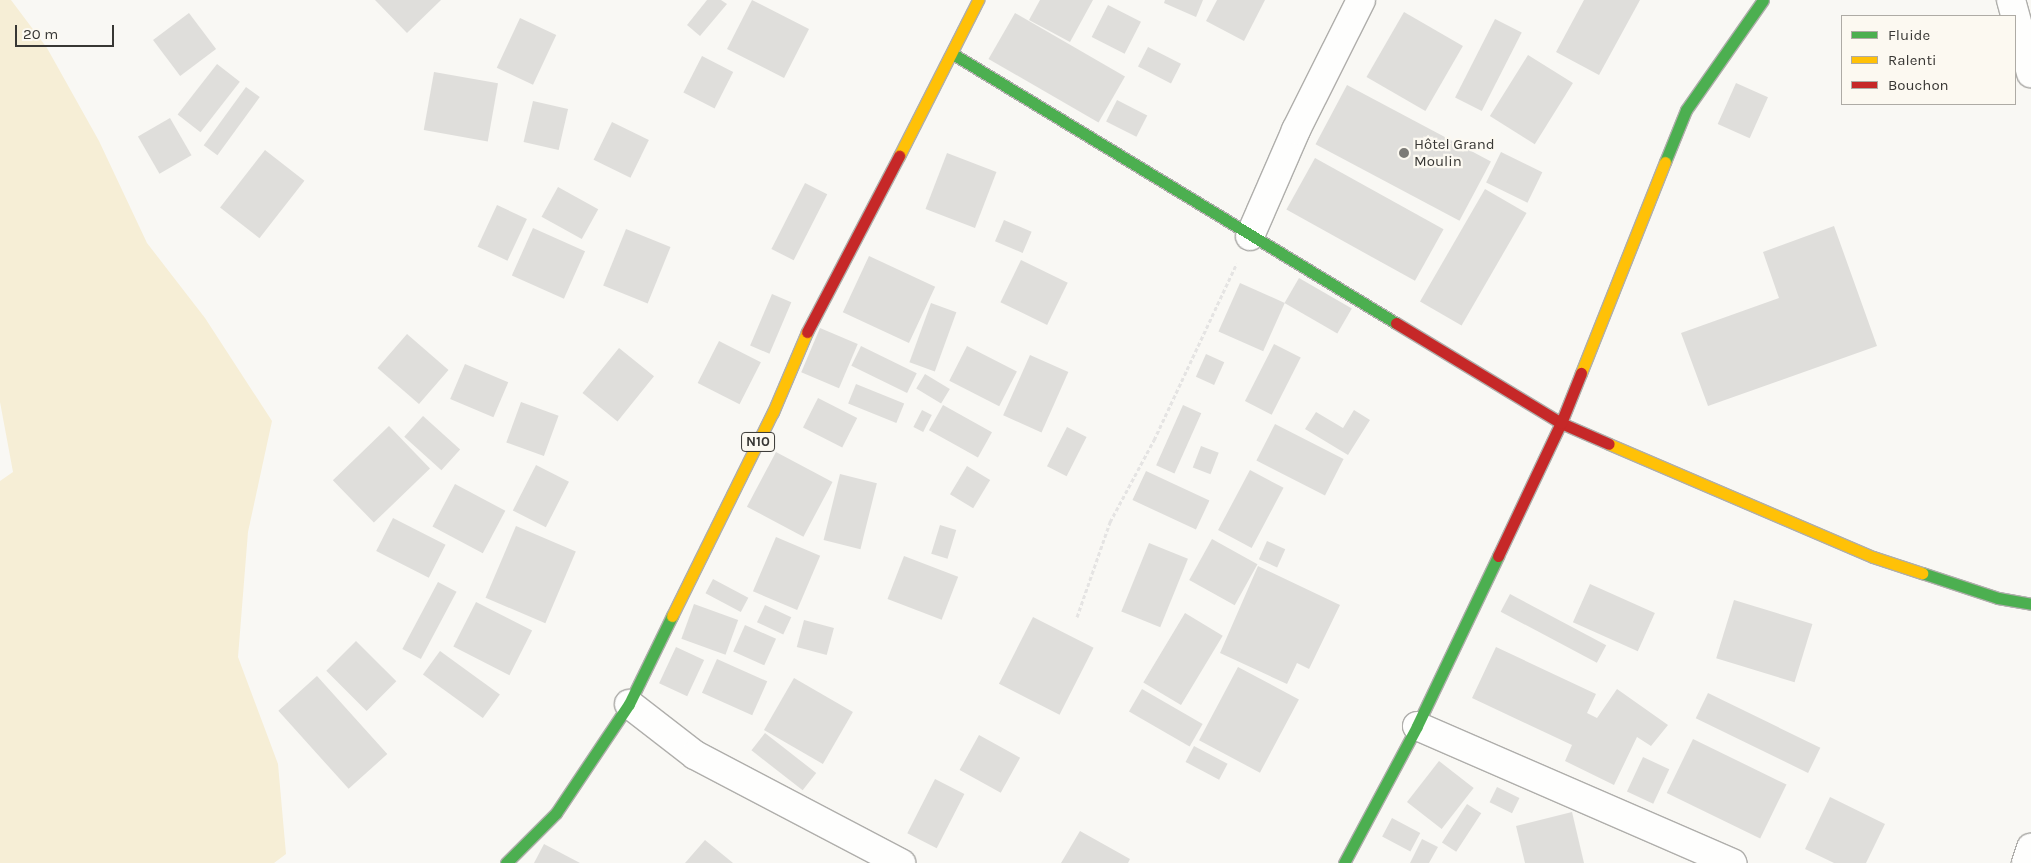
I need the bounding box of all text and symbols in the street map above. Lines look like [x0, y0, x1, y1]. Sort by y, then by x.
scale bar [18, 15, 116, 47]
legend [1841, 15, 2016, 105]
text: 20 m [23, 25, 58, 43]
text: Fluide [1888, 26, 1930, 44]
text: Ralenti [1888, 51, 1937, 69]
text: Bouchon [1888, 76, 1949, 94]
place label: Hôtel Grand Moulin [1414, 135, 1495, 170]
marker: Hôtel Grand Moulin [1398, 147, 1410, 159]
road number: N10 [740, 431, 776, 454]

